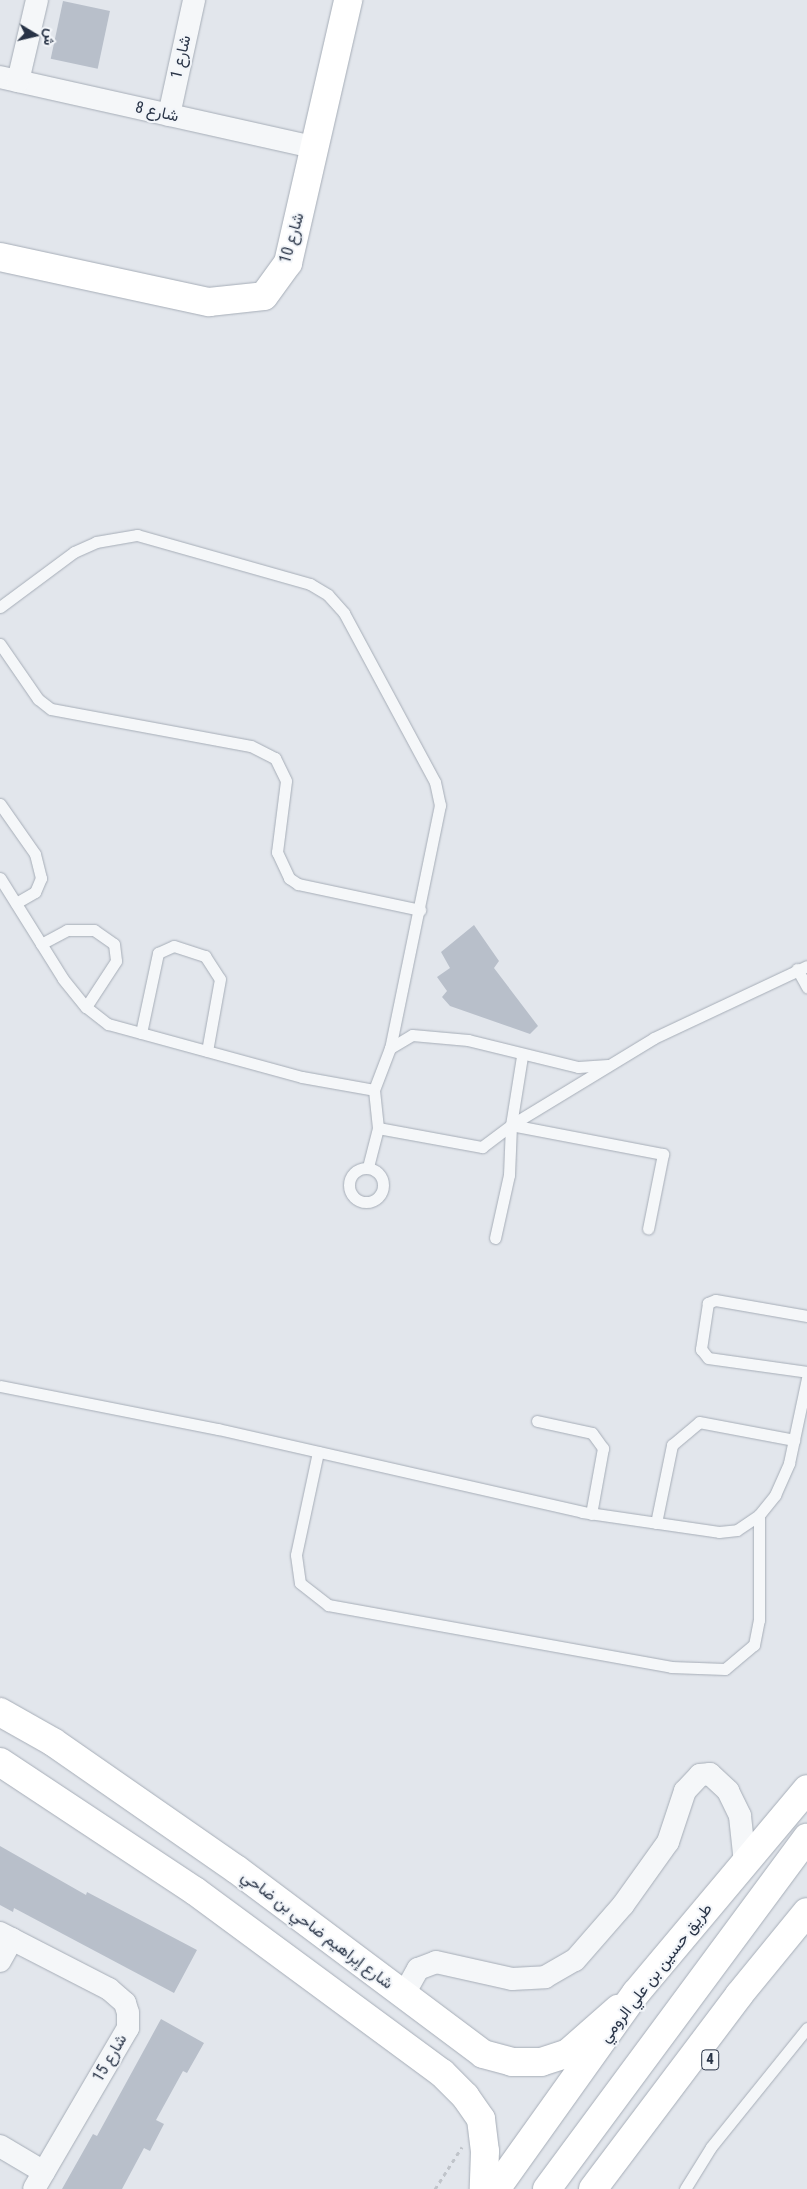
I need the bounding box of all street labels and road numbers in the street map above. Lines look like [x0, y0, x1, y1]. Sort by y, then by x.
street label: شارع 1 [167, 34, 195, 80]
street label: شارع 8 [134, 98, 180, 126]
street label: شارع 10 [276, 211, 308, 265]
street label: شارع إبراهيم ضاحي بن ضاحي [237, 1867, 397, 1993]
street label: طريق حسين بن علي الرومي [596, 1900, 716, 2046]
street label: شارع 15 [89, 2031, 131, 2085]
road number: 4 [700, 2048, 720, 2072]

